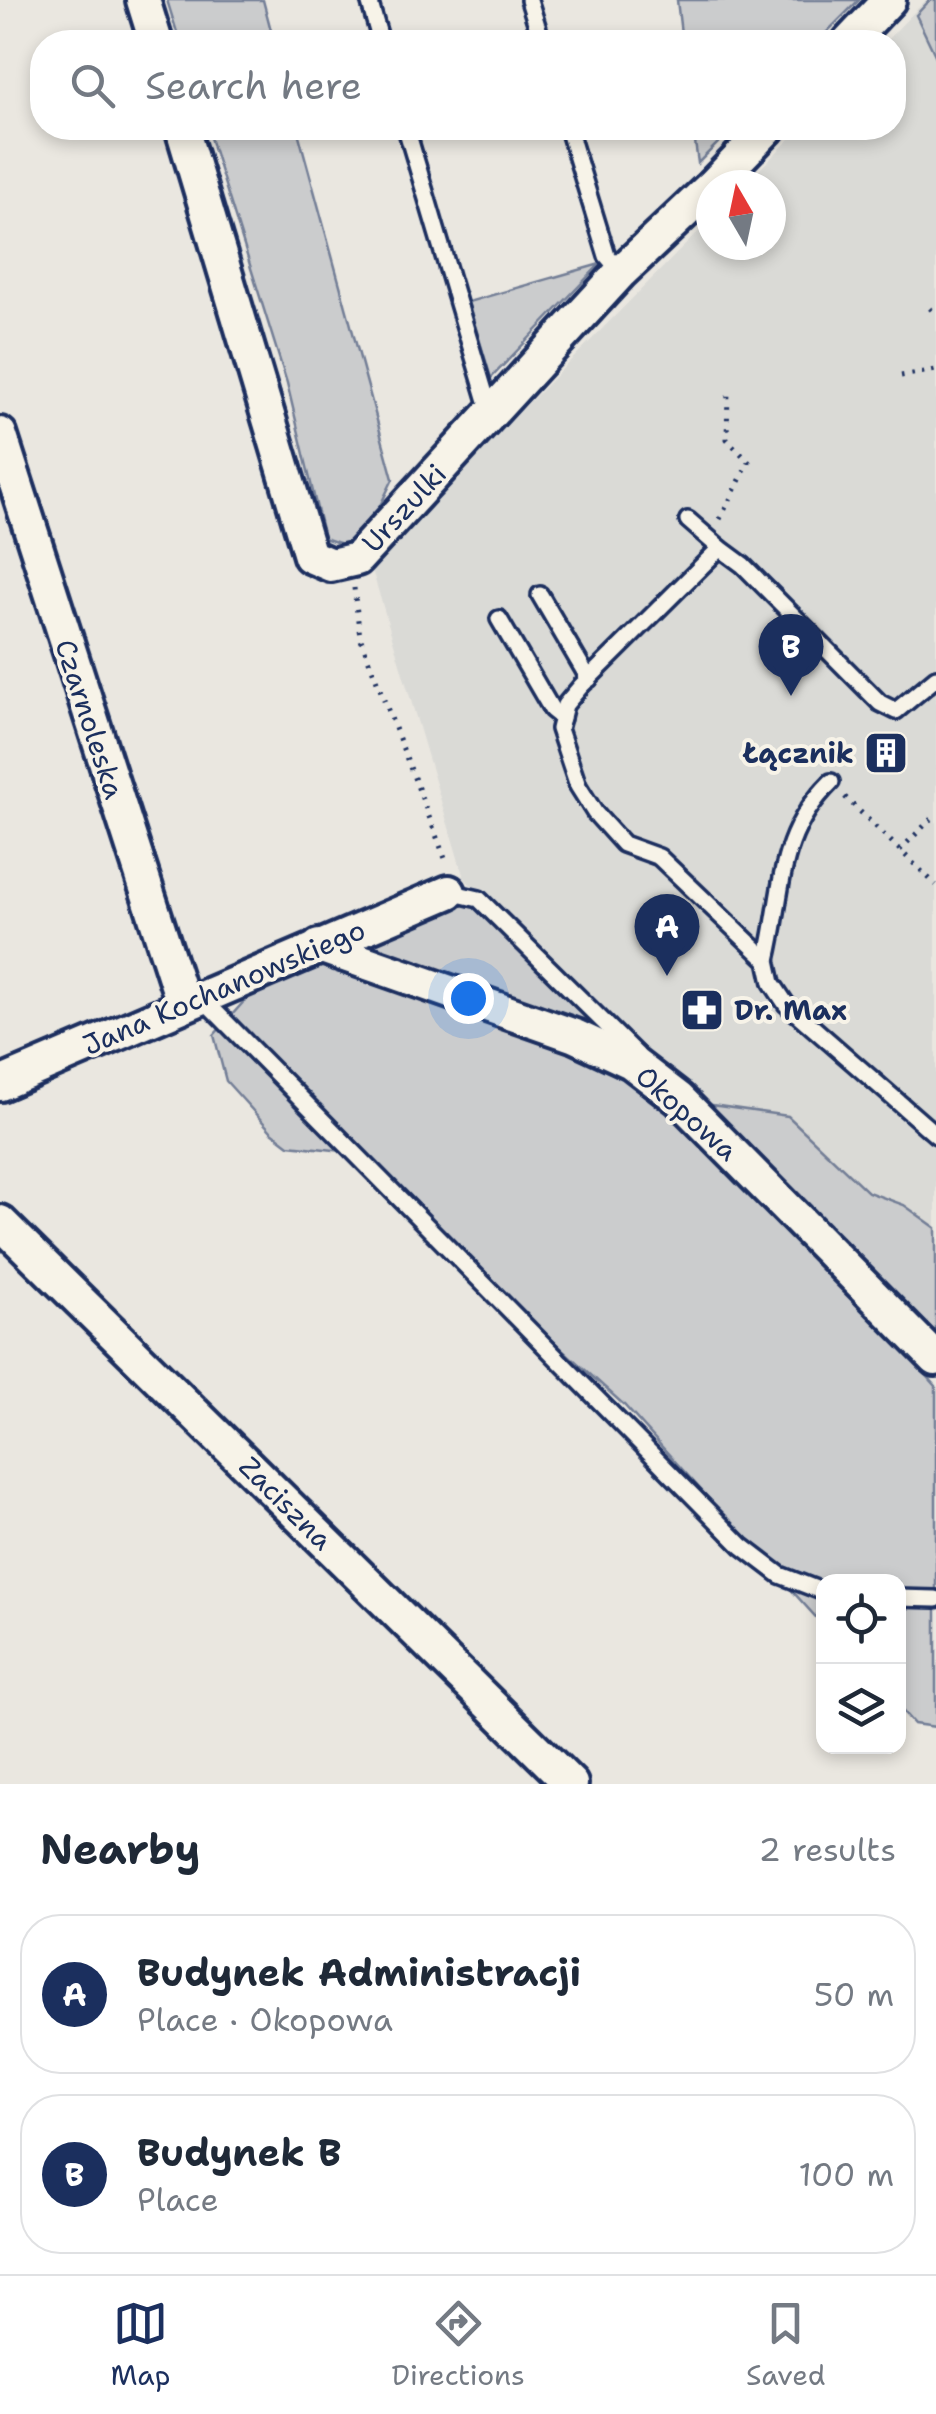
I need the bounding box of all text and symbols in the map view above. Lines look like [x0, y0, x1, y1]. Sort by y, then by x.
search box [30, 30, 906, 140]
icon: search [65, 58, 120, 113]
text: Search here [145, 60, 362, 111]
north arrow [696, 170, 786, 260]
street label: Urszulki [353, 455, 455, 561]
pin: B [758, 614, 824, 696]
street label: Czarnoleska [46, 634, 134, 804]
building icon: Łącznik [863, 730, 909, 776]
place label: Łącznik [742, 734, 854, 772]
pin: A [634, 894, 700, 976]
street label: Jana Kochanowskiego [77, 910, 371, 1064]
your location [443, 973, 494, 1024]
pharmacy icon: Dr. Max [679, 987, 725, 1033]
place label: Dr. Max [734, 991, 847, 1029]
street label: Okopowa [628, 1057, 746, 1169]
street label: Zaciszna [231, 1448, 341, 1558]
map controls [816, 1574, 906, 1754]
button: locate [816, 1574, 906, 1664]
button: layers [816, 1664, 906, 1754]
text: Nearby [40, 1821, 200, 1877]
text: 2 results [759, 1828, 896, 1871]
text: Budynek Administracji [137, 1947, 581, 1998]
text: A [62, 1973, 87, 2016]
text: 50 m [814, 1973, 894, 2016]
text: Place · Okopowa [137, 1998, 393, 2041]
text: Budynek B [137, 2127, 342, 2178]
text: B [65, 2153, 84, 2196]
text: 100 m [798, 2153, 894, 2196]
text: Place [137, 2178, 219, 2221]
tab: Map [111, 2296, 170, 2394]
tab: Directions [391, 2296, 525, 2394]
tab: Saved [746, 2296, 825, 2394]

